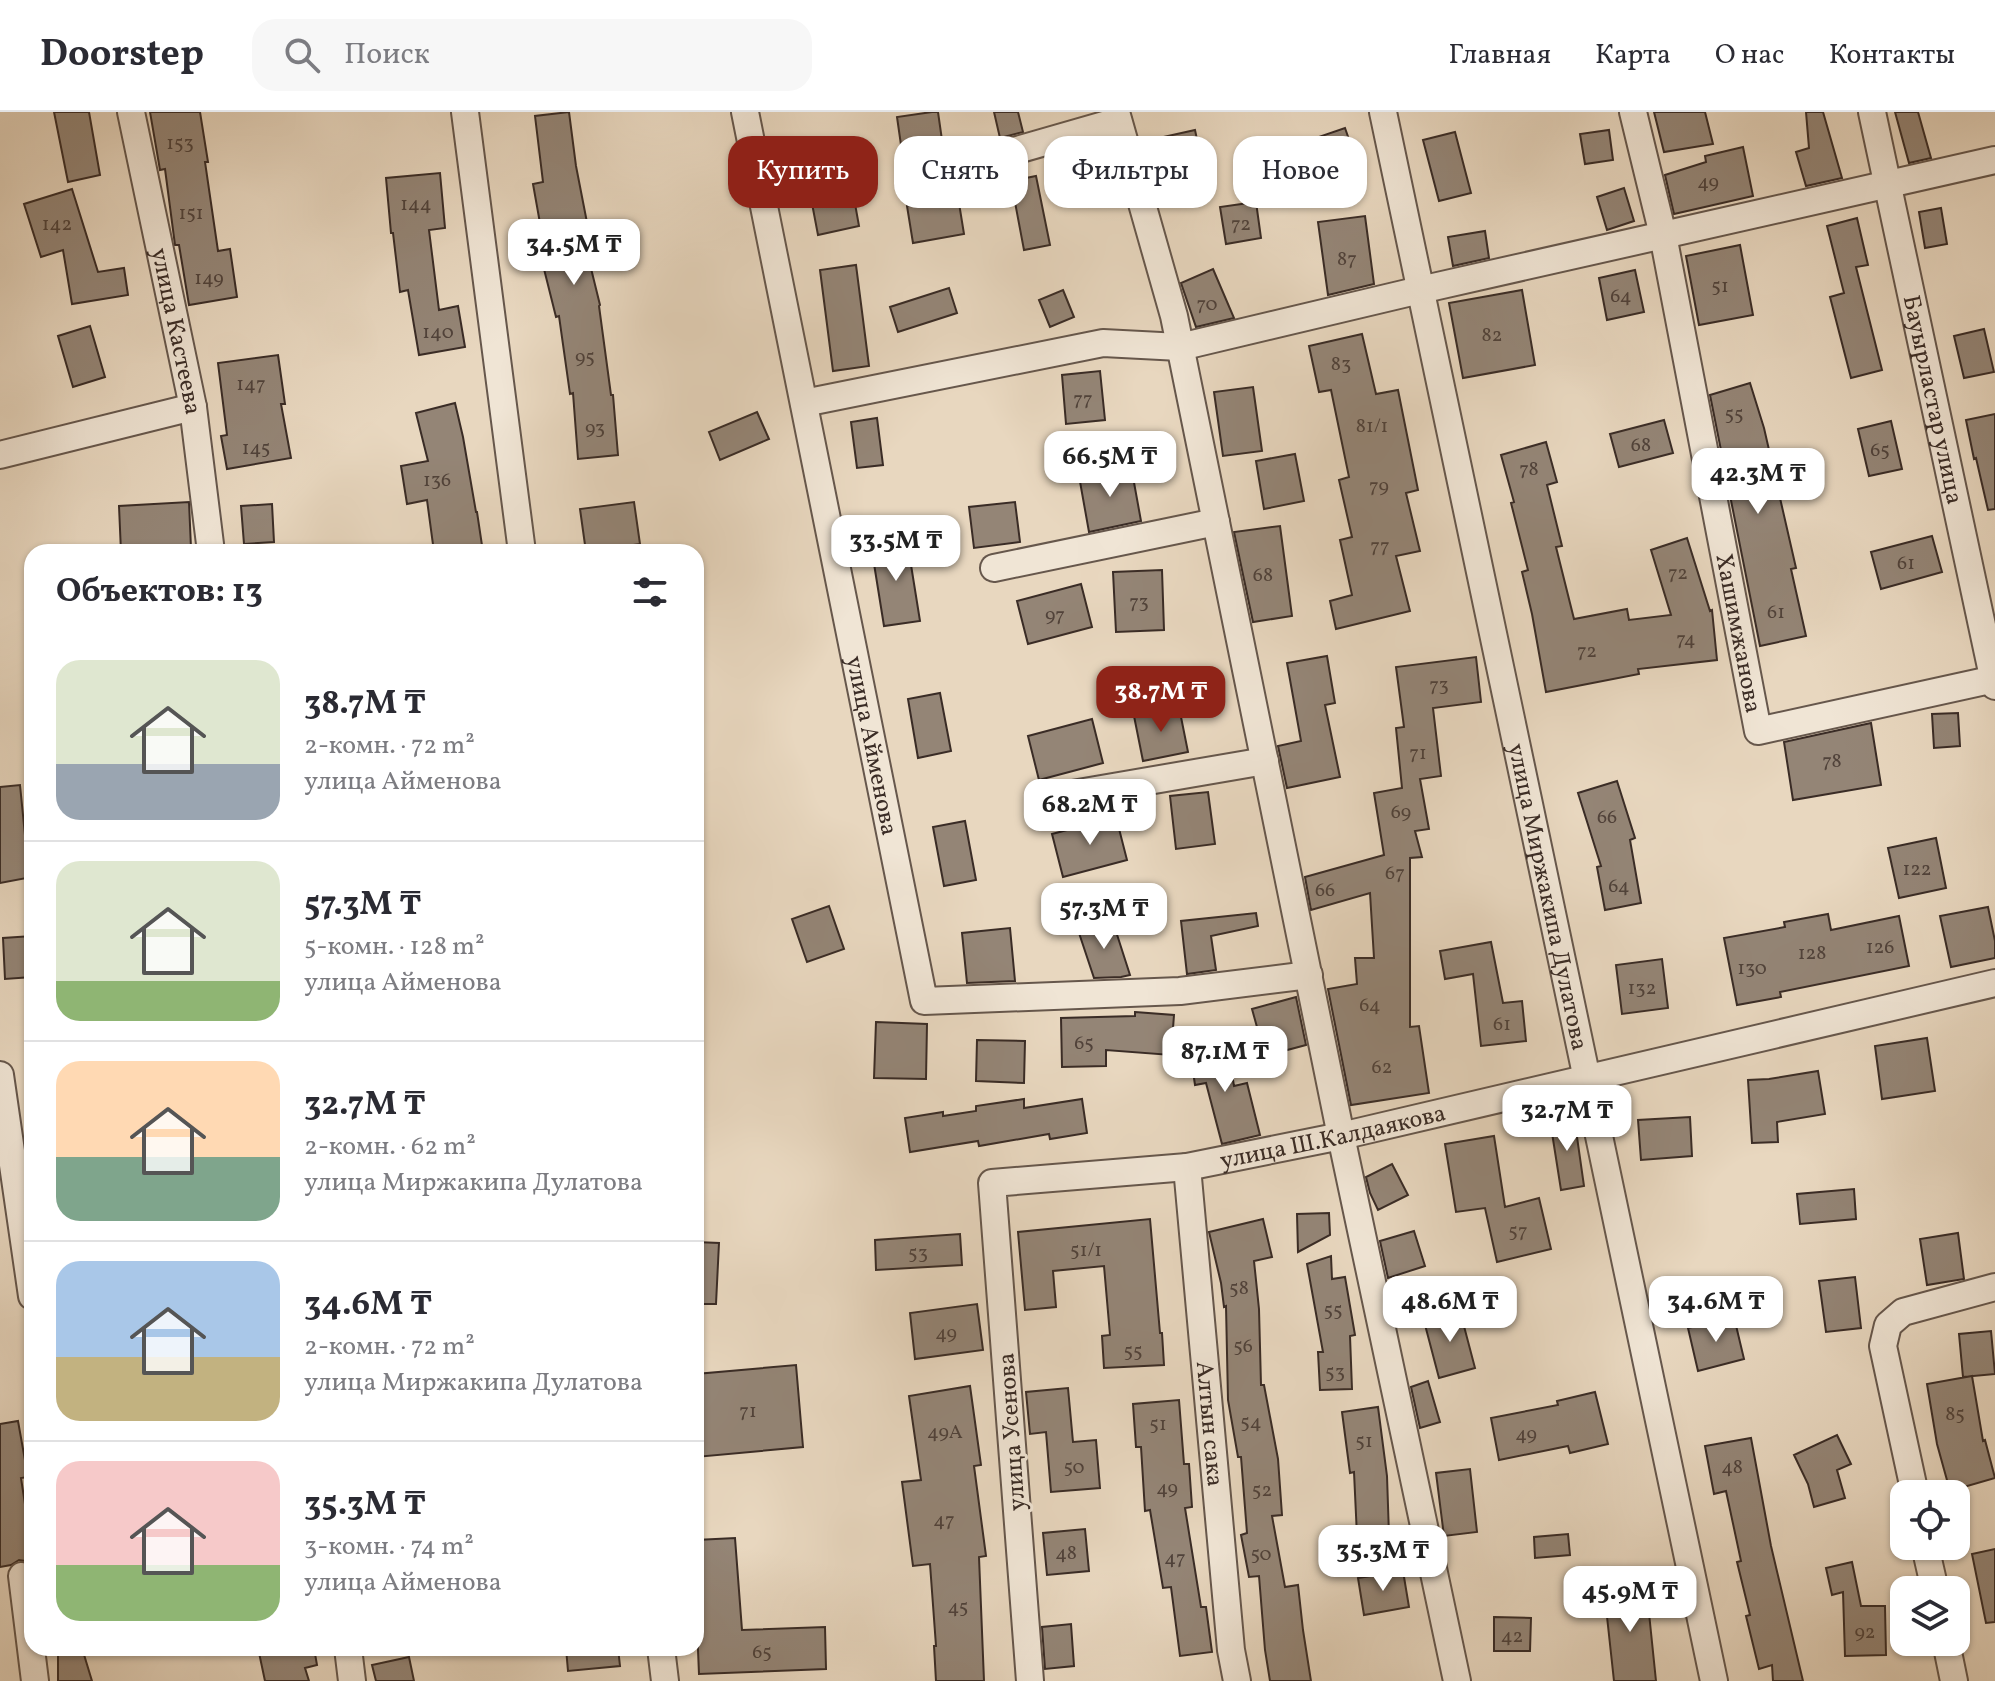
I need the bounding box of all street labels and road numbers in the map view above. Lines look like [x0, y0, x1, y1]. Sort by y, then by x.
street label: улица Кастеева [141, 245, 209, 417]
street label: Бауырластар улица [1893, 292, 1971, 508]
street label: Хашимжанова [1705, 551, 1769, 716]
street label: улица Айменова [836, 653, 905, 839]
street label: улица Миржакипа Дулатова [1498, 740, 1596, 1054]
street label: улица Ш.Калдаякова [1217, 1097, 1449, 1179]
street label: улица Усенова [991, 1352, 1035, 1512]
street label: Алтын сака [1186, 1360, 1231, 1488]

